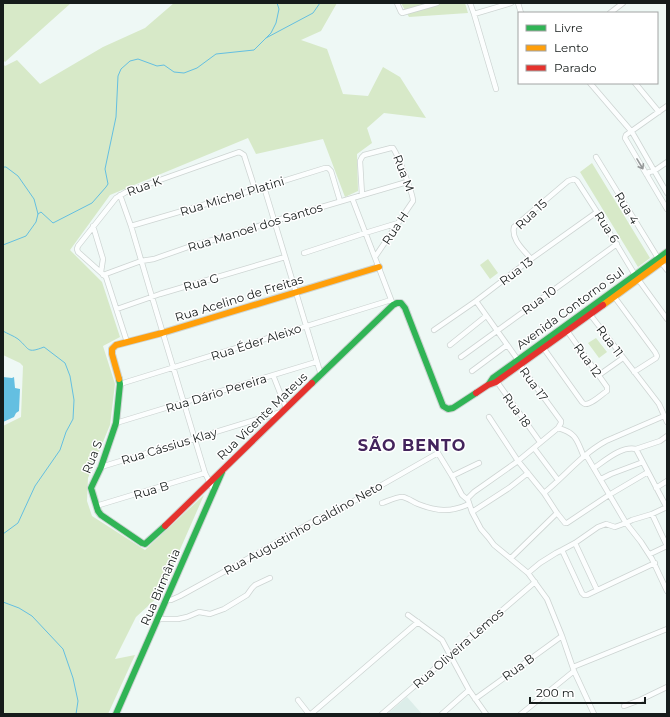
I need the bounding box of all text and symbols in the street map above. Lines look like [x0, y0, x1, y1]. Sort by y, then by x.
legend [518, 12, 658, 84]
text: Livre [554, 20, 583, 35]
text: Lento [554, 40, 589, 55]
text: Parado [554, 60, 597, 75]
street label: Rua M [390, 152, 418, 194]
one-way arrow [637, 158, 645, 170]
street label: Rua K [125, 173, 164, 199]
street label: Rua Michel Platini [178, 173, 286, 219]
street label: Rua 4 [612, 189, 642, 227]
street label: Rua 15 [512, 195, 550, 232]
street label: Rua Manoel dos Santos [186, 199, 324, 255]
street label: Rua 6 [592, 208, 622, 246]
street label: Rua H [379, 209, 411, 247]
street label: Rua 13 [496, 253, 536, 288]
street label: Avenida Contorno Sul [513, 264, 627, 352]
street label: Rua G [182, 270, 220, 294]
street label: Rua Acelino de Freitas [173, 271, 305, 325]
street label: Rua 10 [519, 282, 559, 318]
street label: Rua Éder Aleixo [209, 320, 303, 364]
street label: Rua 11 [593, 322, 627, 360]
street label: Rua 12 [571, 340, 605, 380]
street label: Rua 17 [517, 364, 551, 404]
street label: Rua Vicente Mateus [214, 369, 310, 463]
street label: Rua Dário Pereira [164, 371, 268, 415]
street label: Rua 18 [499, 390, 535, 430]
street label: Rua Cássius Klay [119, 424, 219, 468]
district label: SÃO BENTO [358, 436, 466, 455]
street label: Rua S [79, 438, 105, 476]
street label: Rua B [132, 478, 170, 502]
street label: Rua Augustinho Galdino Neto [221, 478, 385, 578]
street label: Rua Birmânia [137, 546, 183, 628]
street label: Rua Oliveira Lemos [410, 604, 506, 691]
street label: Rua B [499, 650, 537, 684]
scale bar [530, 679, 645, 705]
text: 200 m [536, 685, 575, 700]

